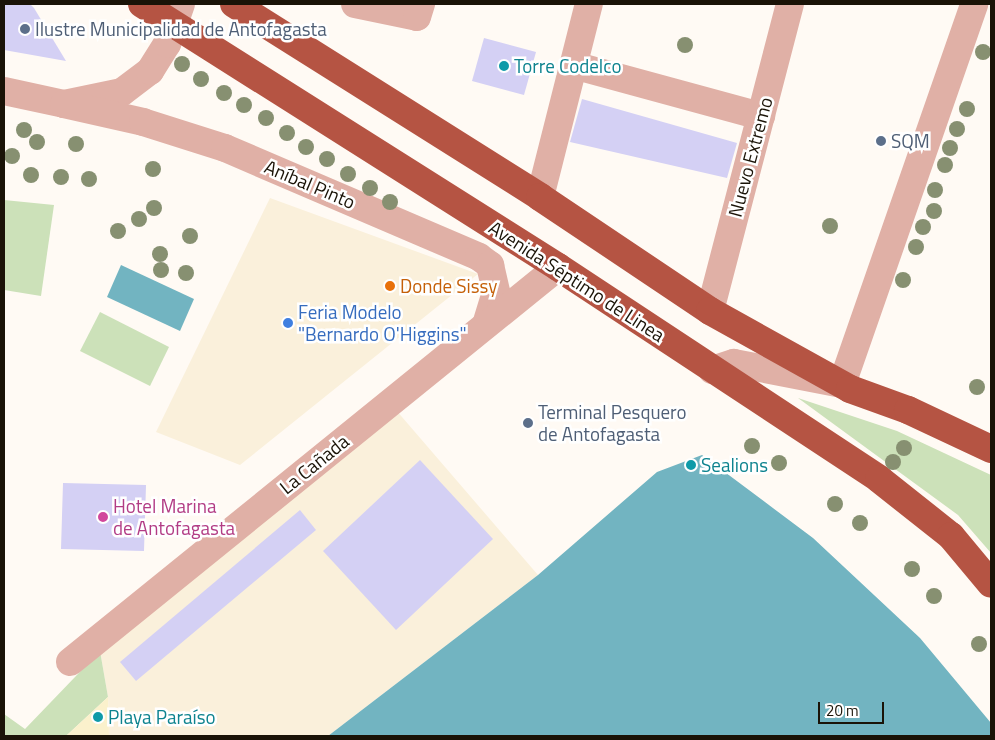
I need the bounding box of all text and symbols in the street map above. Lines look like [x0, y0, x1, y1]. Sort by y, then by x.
place label: Ilustre Municipalidad de Antofagasta [35, 18, 327, 40]
marker: Ilustre Municipalidad de Antofagasta [19, 23, 31, 35]
place label: Torre Codelco [514, 55, 621, 77]
marker: Torre Codelco [498, 60, 510, 72]
street label: Nuevo Extremo [723, 95, 777, 219]
place label: SQM [891, 130, 930, 152]
marker: SQM [875, 135, 887, 147]
street label: Aníbal Pinto [261, 155, 359, 213]
street label: Avenida Séptimo de Linea [485, 216, 669, 346]
place label: Donde Sissy [400, 275, 497, 297]
marker: Donde Sissy [384, 280, 396, 292]
place label: Feria Modelo "Bernardo O'Higgins" [298, 301, 467, 345]
marker: Feria Modelo "Bernardo O'Higgins" [282, 317, 294, 329]
place label: Terminal Pesquero de Antofagasta [538, 401, 686, 445]
marker: Terminal Pesquero de Antofagasta [522, 417, 534, 429]
street label: La Cañada [275, 429, 353, 499]
place label: Sealions [701, 454, 768, 476]
marker: Sealions [685, 459, 697, 471]
place label: Hotel Marina de Antofagasta [113, 495, 235, 539]
marker: Hotel Marina de Antofagasta [97, 511, 109, 523]
scale bar [820, 692, 886, 724]
text: 20 m [826, 699, 859, 722]
place label: Playa Paraíso [108, 706, 216, 728]
marker: Playa Paraíso [92, 711, 104, 723]

